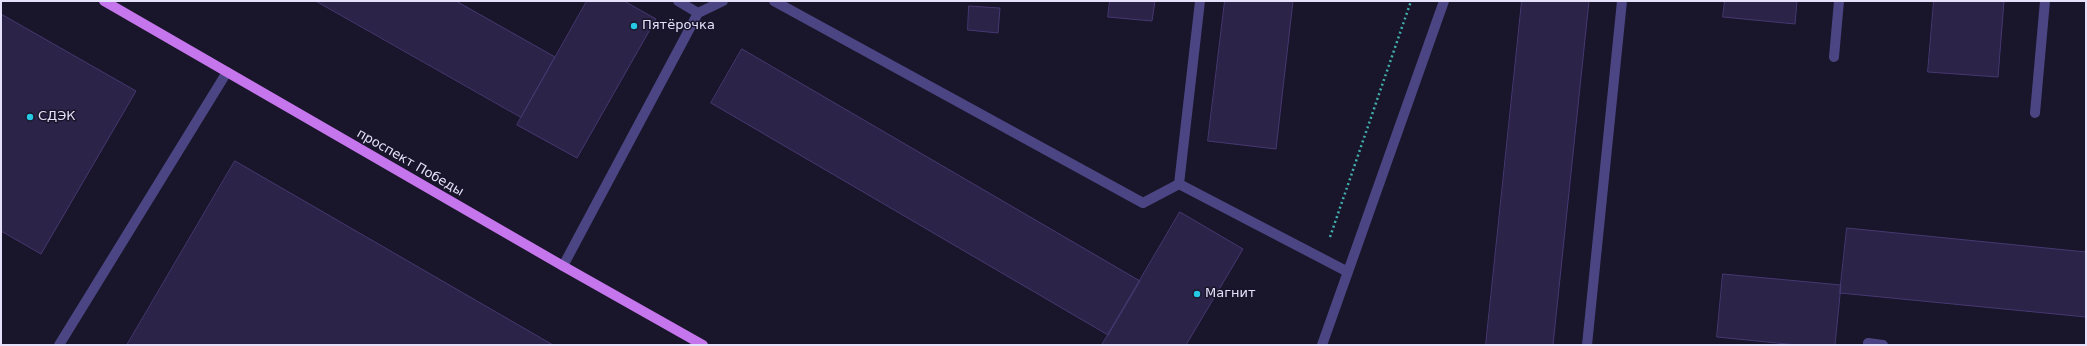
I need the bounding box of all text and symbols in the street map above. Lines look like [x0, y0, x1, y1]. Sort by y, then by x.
place label: Пятёрочка [642, 18, 715, 34]
marker: Пятёрочка [629, 21, 639, 31]
place label: СДЭК [38, 109, 76, 125]
marker: СДЭК [25, 112, 35, 122]
street label: проспект Победы [354, 126, 466, 200]
place label: Магнит [1205, 286, 1256, 302]
marker: Магнит [1192, 289, 1202, 299]

